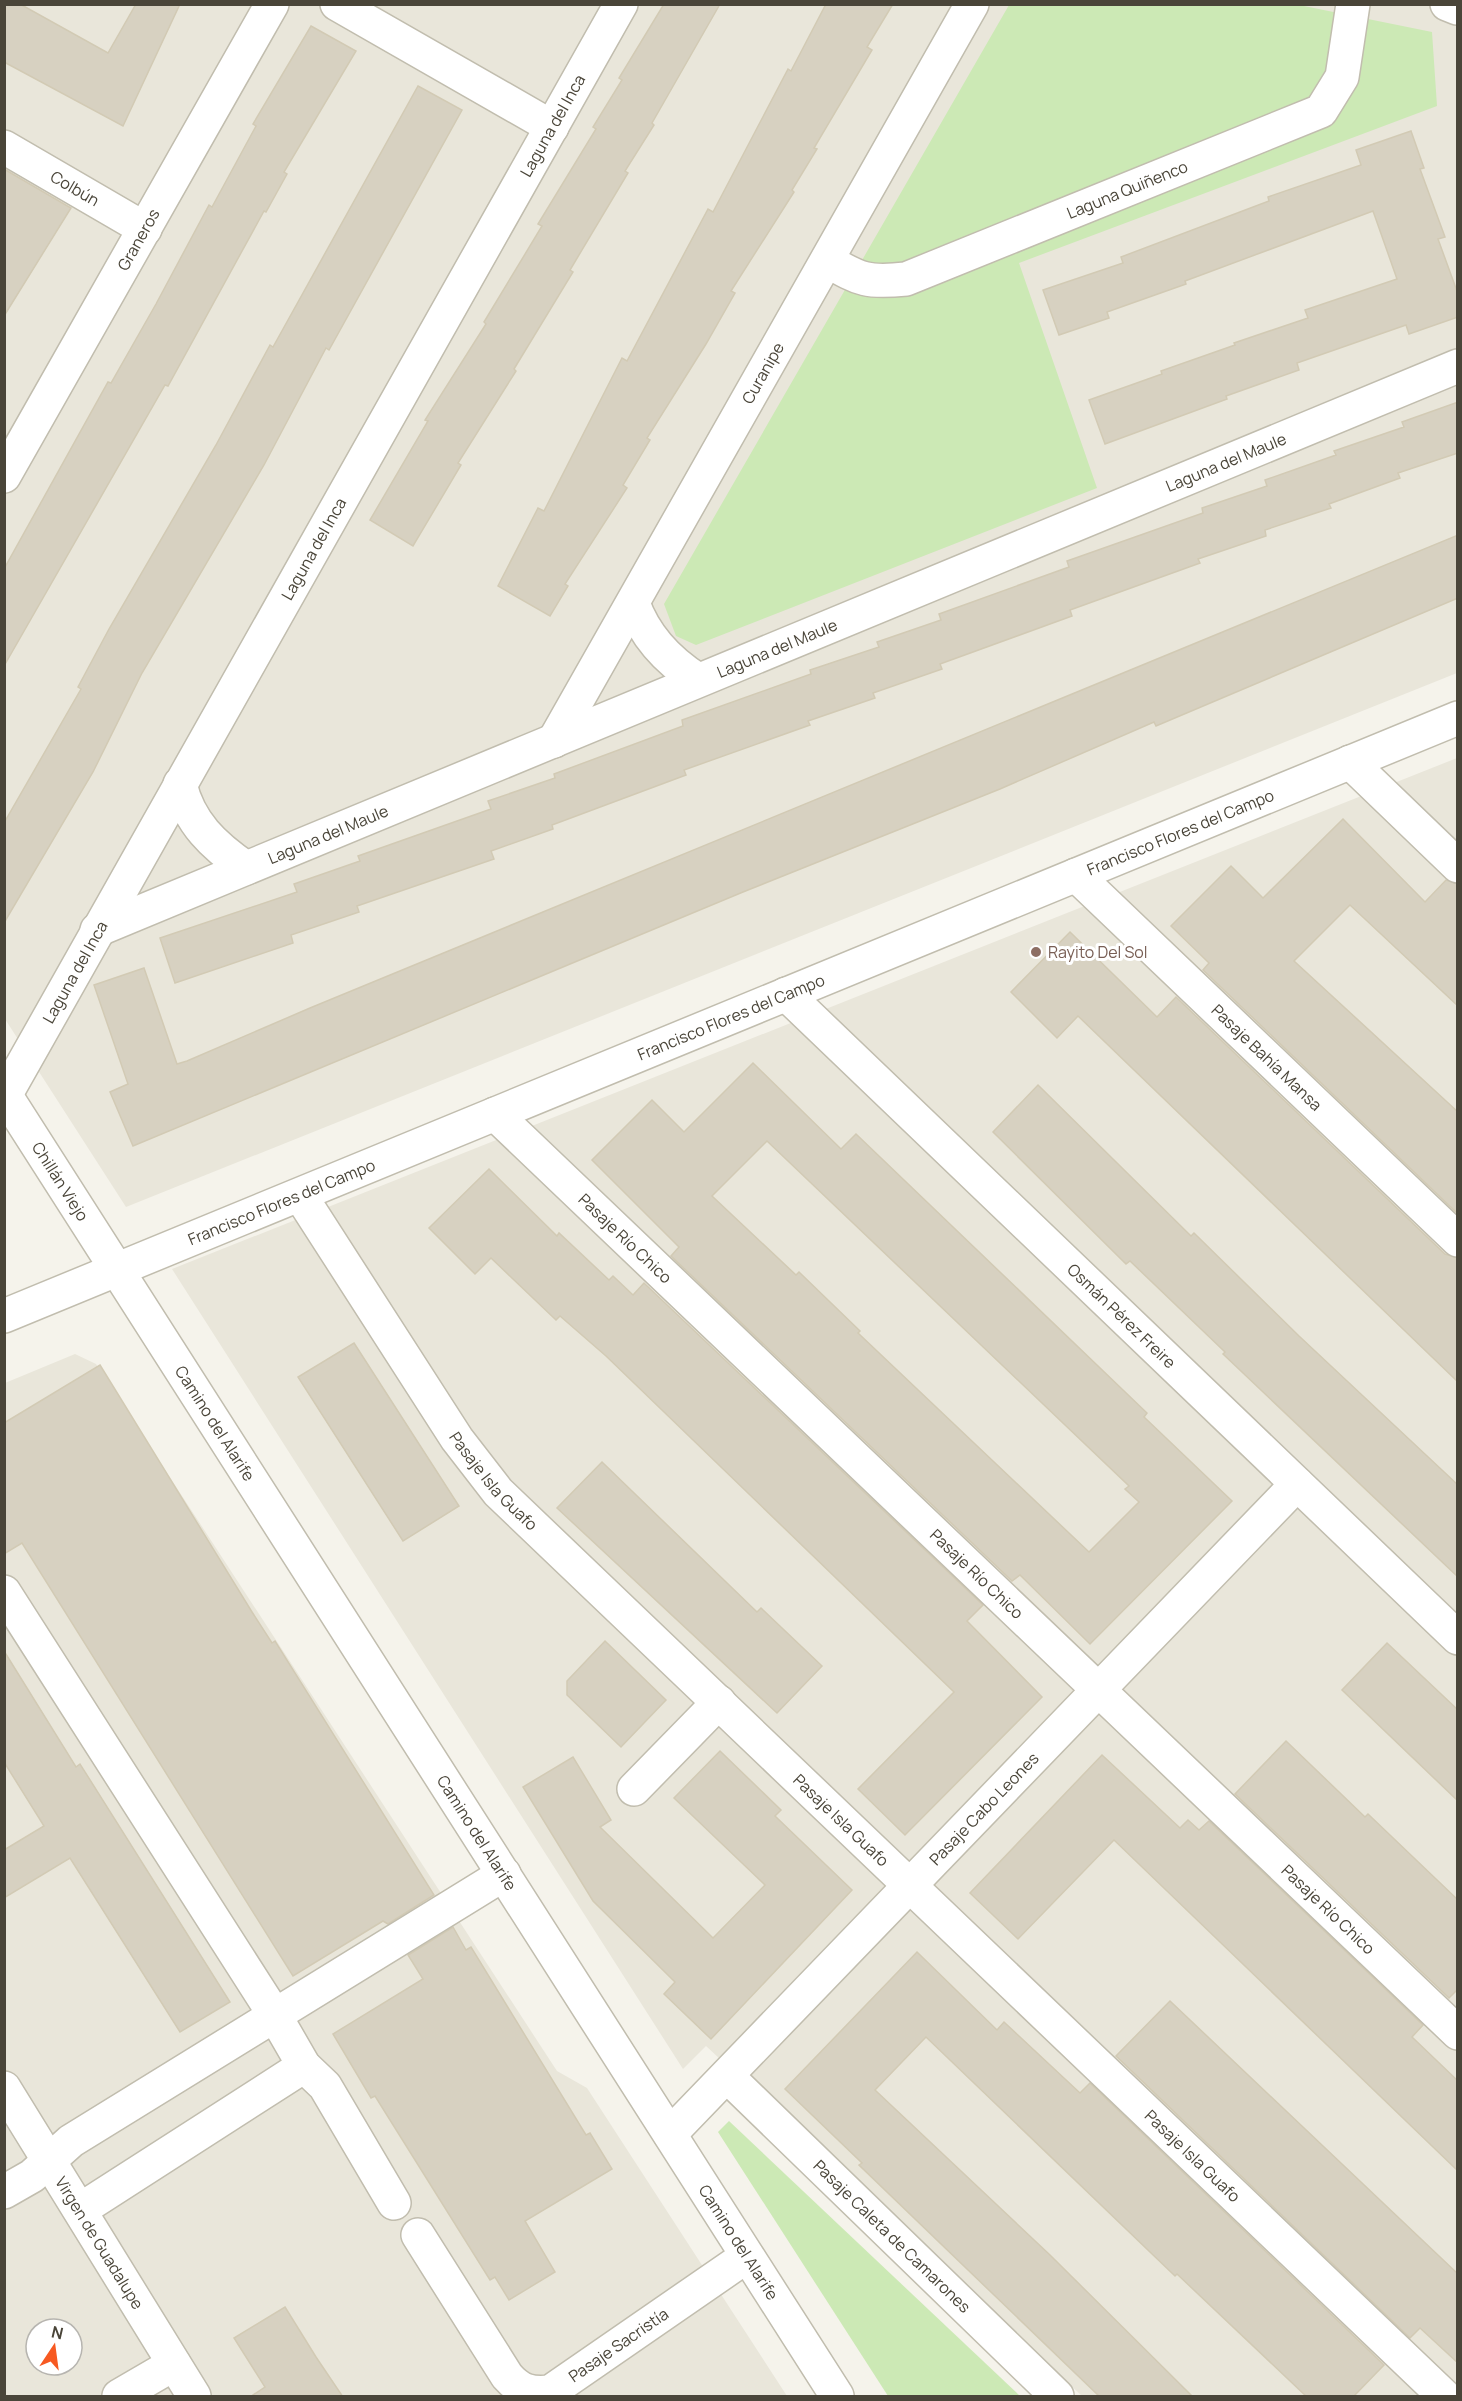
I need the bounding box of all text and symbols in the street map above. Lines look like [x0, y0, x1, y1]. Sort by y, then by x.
street label: Laguna del Inca [515, 70, 590, 181]
street label: Laguna Quiñenco [1063, 155, 1191, 224]
street label: Colbún [46, 165, 103, 211]
street label: Graneros [112, 205, 165, 274]
street label: Curanipe [736, 338, 789, 408]
street label: Laguna del Maule [1162, 427, 1289, 497]
street label: Laguna del Inca [276, 494, 351, 604]
street label: Laguna del Maule [713, 613, 840, 683]
street label: Francisco Flores del Campo [1084, 784, 1277, 880]
street label: Laguna del Maule [264, 800, 391, 869]
street label: Laguna del Inca [37, 917, 112, 1027]
place label: Rayito Del Sol [1048, 941, 1148, 963]
marker: Rayito Del Sol [1029, 945, 1043, 959]
street label: Francisco Flores del Campo [634, 969, 828, 1065]
street label: Pasaje Bahía Mansa [1207, 999, 1327, 1116]
street label: Chillán Viejo [27, 1138, 94, 1225]
street label: Francisco Flores del Campo [185, 1154, 378, 1250]
street label: Pasaje Río Chico [574, 1188, 677, 1288]
street label: Osmán Pérez Freire [1063, 1258, 1181, 1373]
street label: Camino del Alarife [170, 1361, 260, 1485]
street label: Pasaje Isla Guafo [444, 1428, 543, 1535]
street label: Pasaje Río Chico [925, 1524, 1028, 1624]
street label: Pasaje Cabo Leones [924, 1748, 1043, 1870]
street label: Pasaje Isla Guafo [789, 1769, 894, 1871]
street label: Camino del Alarife [432, 1771, 522, 1895]
street label: Pasaje Río Chico [1277, 1859, 1380, 1959]
street label: Pasaje Isla Guafo [1140, 2105, 1245, 2207]
street label: Pasaje Caleta de Camarones [809, 2155, 976, 2318]
street label: Virgen de Guadalupe [50, 2172, 149, 2313]
street label: Camino del Alarife [694, 2180, 784, 2304]
street label: Pasaje Sacristía [564, 2303, 673, 2387]
north arrow [24, 2317, 84, 2377]
text: N [49, 2320, 65, 2344]

